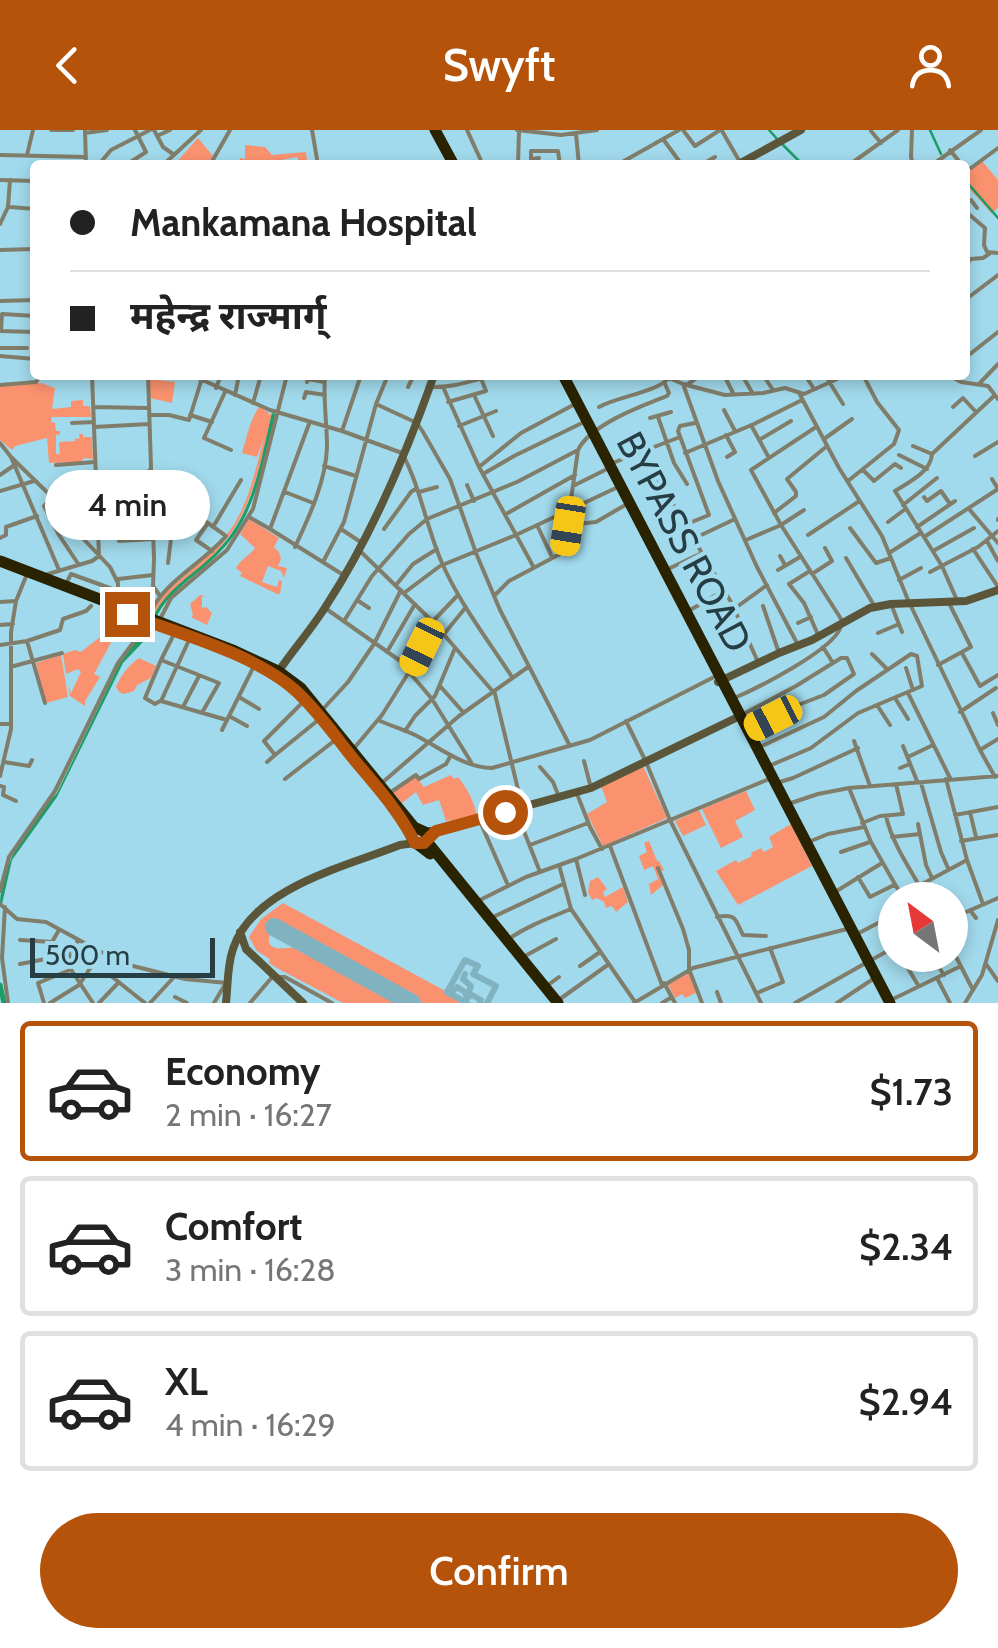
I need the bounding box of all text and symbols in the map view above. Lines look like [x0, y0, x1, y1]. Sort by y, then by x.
icon: back [40, 38, 95, 93]
text: Swyft [443, 38, 555, 92]
icon: person [903, 38, 958, 93]
text: Mankamana Hospital [130, 199, 477, 246]
text: महेन्द्र राज्मार्ग् [130, 292, 326, 339]
street label: BYPASS ROAD [607, 424, 762, 660]
callout: 4 min [44, 469, 210, 539]
text: 4 min [88, 485, 167, 524]
car [548, 494, 588, 558]
route end [105, 592, 150, 637]
car [395, 613, 449, 681]
car [739, 691, 807, 745]
route start [483, 790, 528, 835]
north arrow [878, 882, 968, 972]
map controls [878, 882, 968, 972]
scale bar [30, 933, 215, 978]
text: 500 m [45, 938, 130, 972]
icon: car [45, 1046, 135, 1136]
text: Economy [165, 1048, 320, 1095]
text: $1.73 [869, 1068, 953, 1115]
text: 2 min · 16:27 [165, 1095, 332, 1134]
icon: car [45, 1201, 135, 1291]
text: Comfort [165, 1203, 302, 1250]
text: $2.34 [859, 1223, 953, 1270]
text: 3 min · 16:28 [165, 1250, 336, 1289]
icon: car [45, 1356, 135, 1446]
text: XL [165, 1358, 208, 1405]
text: $2.94 [859, 1378, 953, 1425]
text: 4 min · 16:29 [165, 1405, 336, 1444]
button: Confirm [40, 1513, 958, 1628]

